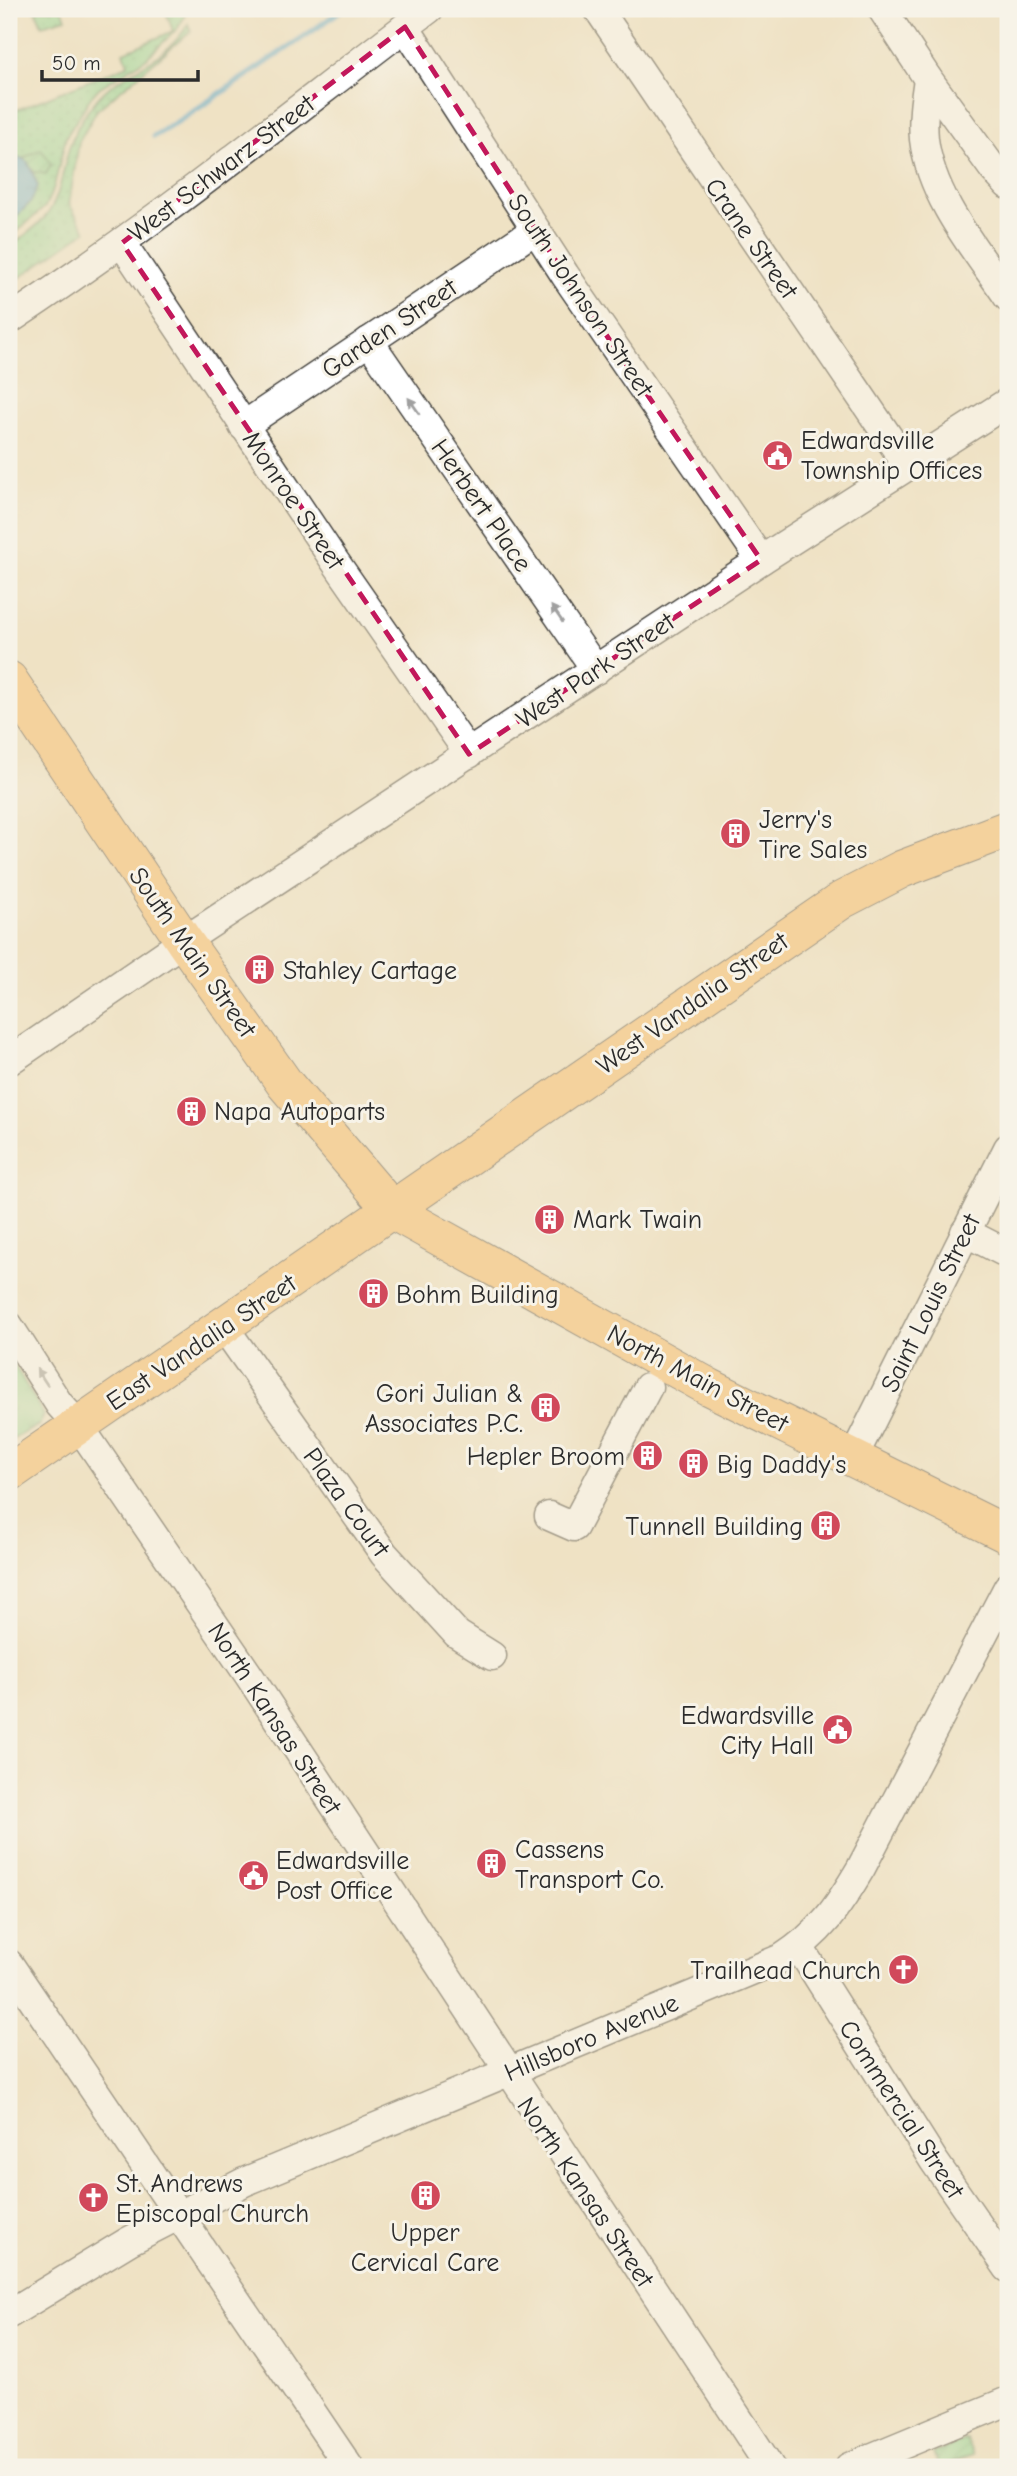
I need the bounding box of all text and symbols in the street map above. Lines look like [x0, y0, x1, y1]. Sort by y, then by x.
scale bar [42, 38, 198, 82]
text: 50 m [52, 51, 101, 75]
street label: West Schwarz Street [123, 88, 322, 249]
street label: Crane Street [699, 172, 805, 306]
street label: South Johnson Street [501, 188, 660, 404]
street label: Garden Street [316, 272, 464, 385]
one-way arrow [407, 397, 421, 415]
street label: Monroe Street [236, 426, 351, 577]
place label: Edwardsville Township Offices [801, 426, 982, 486]
street label: Herbert Place [425, 434, 538, 578]
public building icon: Edwardsville Township Offices [761, 438, 795, 472]
one-way arrow [550, 605, 564, 623]
street label: West Park Street [511, 606, 682, 735]
place label: Jerry's Tire Sales [759, 805, 867, 865]
building icon: Jerry's Tire Sales [719, 817, 753, 851]
street label: South Main Street [122, 862, 263, 1045]
street label: West Vandalia Street [591, 926, 795, 1081]
building icon: Stahley Cartage [243, 953, 277, 987]
place label: Stahley Cartage [283, 956, 457, 986]
building icon: Napa Autoparts [174, 1094, 208, 1128]
place label: Napa Autoparts [214, 1097, 385, 1127]
building icon: Mark Twain [533, 1202, 567, 1236]
place label: Mark Twain [573, 1205, 702, 1235]
street label: Saint Louis Street [875, 1208, 988, 1397]
street label: East Vandalia Street [101, 1267, 303, 1417]
building icon: Bohm Building [356, 1277, 390, 1311]
place label: Bohm Building [396, 1280, 559, 1310]
street label: North Main Street [602, 1319, 794, 1440]
one-way arrow [36, 1368, 49, 1387]
place label: Gori Julian & Associates P.C. [365, 1379, 523, 1439]
building icon: Gori Julian & Associates P.C. [529, 1391, 563, 1425]
building icon: Hepler Broom [631, 1439, 665, 1473]
street label: Plaza Court [297, 1442, 397, 1564]
place label: Hepler Broom [467, 1442, 625, 1472]
building icon: Big Daddy's [677, 1447, 711, 1481]
place label: Big Daddy's [717, 1450, 846, 1480]
building icon: Tunnell Building [809, 1509, 843, 1543]
place label: Tunnell Building [625, 1512, 803, 1542]
street label: North Kansas Street [201, 1617, 348, 1821]
place label: Edwardsville City Hall [681, 1701, 814, 1761]
public building icon: Edwardsville City Hall [820, 1713, 854, 1747]
place label: Cassens Transport Co. [515, 1835, 664, 1895]
place label: Edwardsville Post Office [276, 1846, 409, 1906]
building icon: Cassens Transport Co. [475, 1847, 509, 1881]
public building icon: Edwardsville Post Office [236, 1858, 270, 1892]
church icon: Trailhead Church [887, 1953, 921, 1987]
place label: Trailhead Church [691, 1956, 881, 1986]
street label: Hillsboro Avenue [500, 1988, 683, 2088]
street label: Commercial Street [832, 2015, 971, 2206]
street label: North Kansas Street [511, 2092, 661, 2294]
place label: St. Andrews Episcopal Church [116, 2169, 309, 2229]
building icon: Upper Cervical Care [408, 2179, 442, 2213]
church icon: St. Andrews Episcopal Church [76, 2181, 110, 2215]
place label: Upper Cervical Care [351, 2218, 499, 2278]

